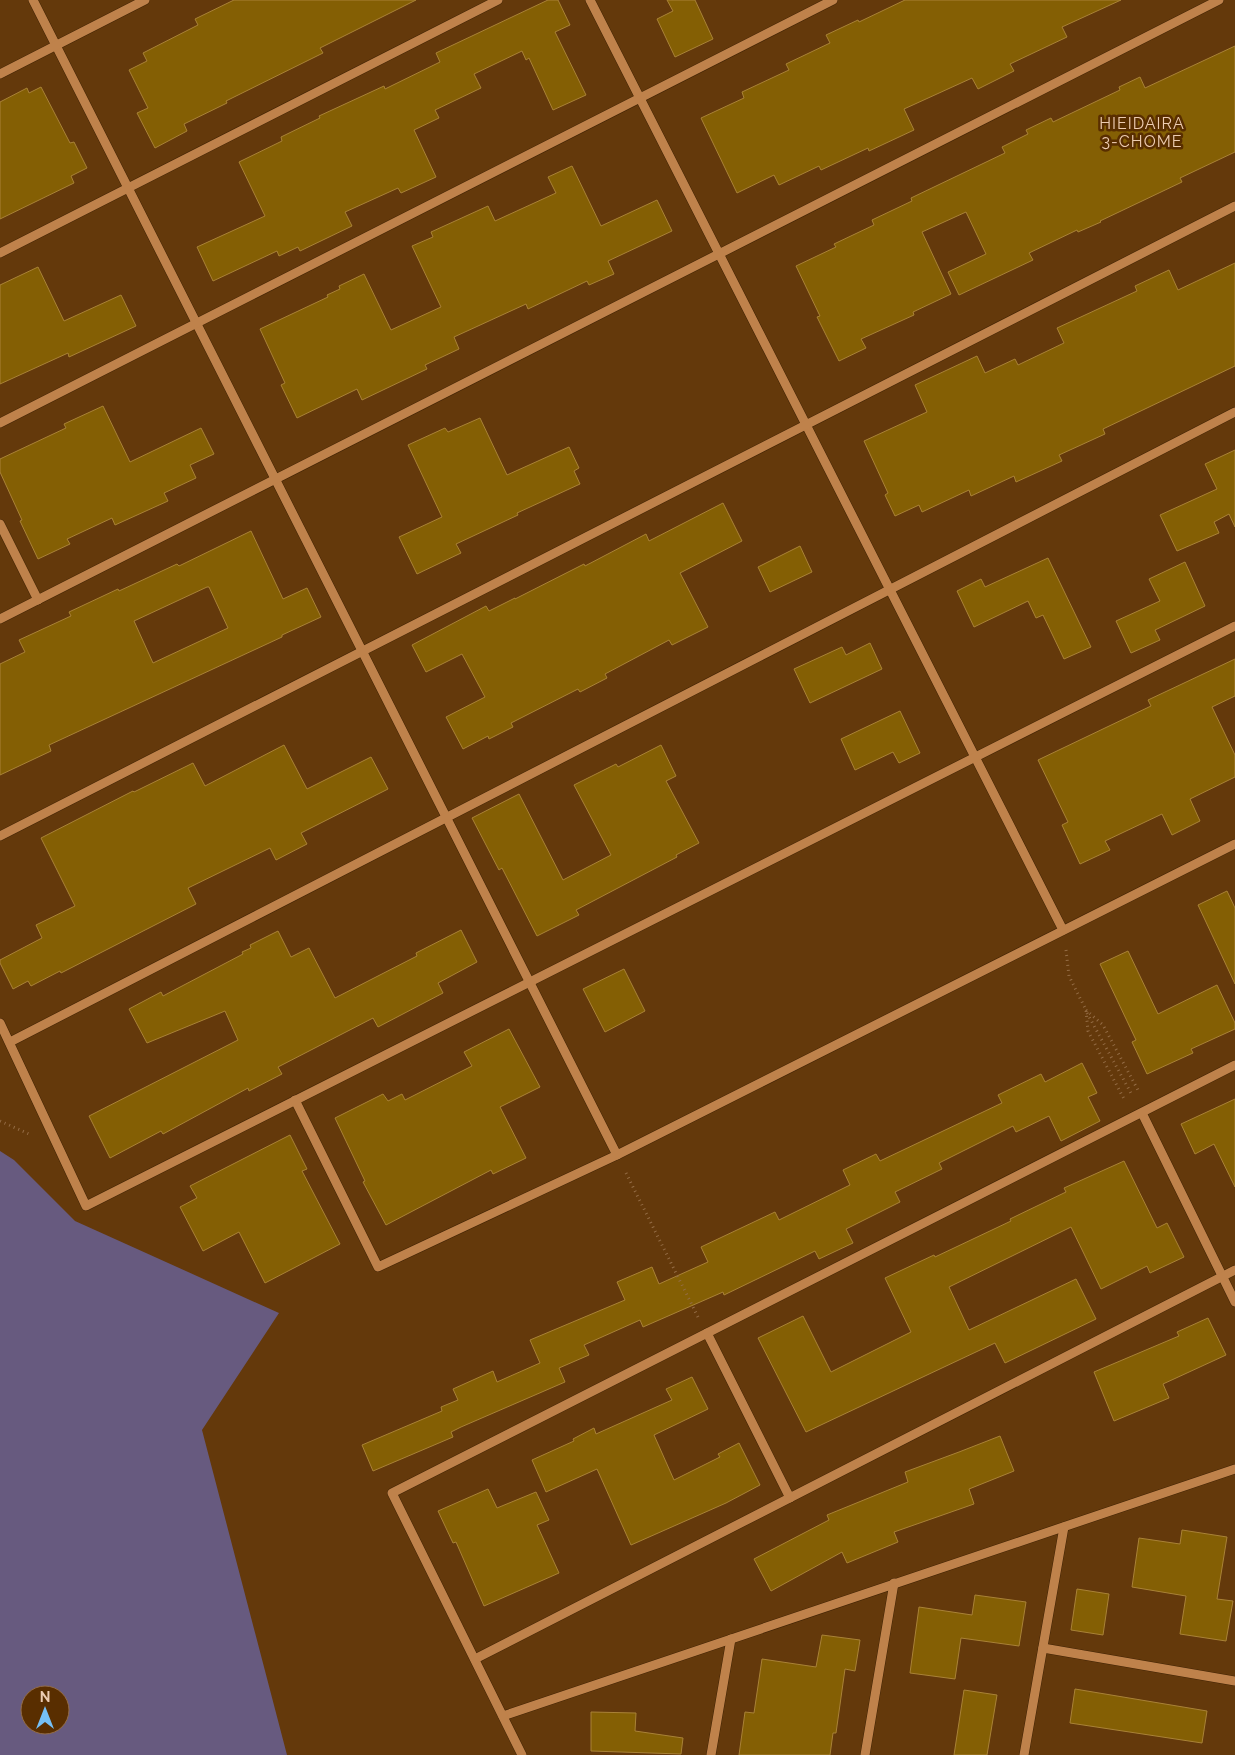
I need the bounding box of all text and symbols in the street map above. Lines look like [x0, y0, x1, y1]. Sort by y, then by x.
district label: HIEIDAIRA 3-CHOME [1099, 114, 1185, 151]
north arrow [20, 1685, 70, 1735]
text: N [40, 1689, 50, 1705]

